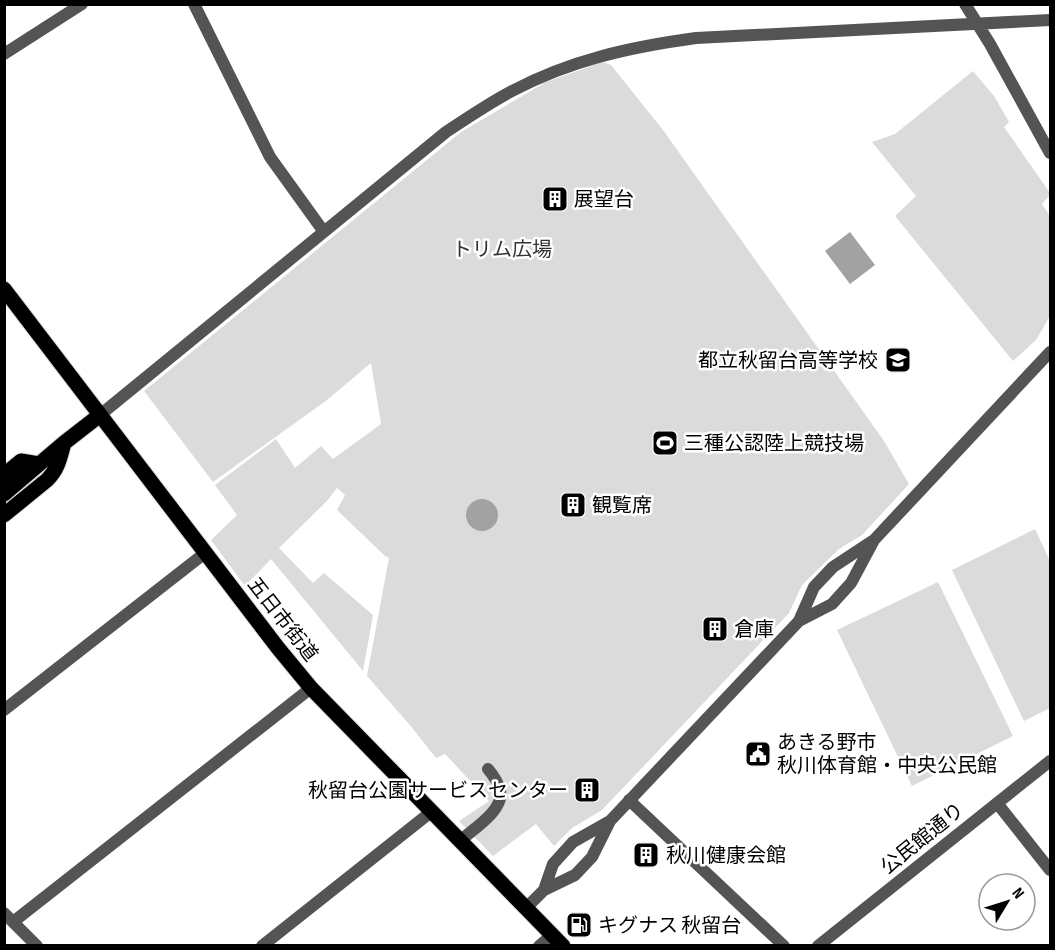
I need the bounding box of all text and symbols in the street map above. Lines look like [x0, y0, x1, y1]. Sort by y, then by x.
building icon: 展望台 [540, 184, 570, 214]
place label: 展望台 [574, 188, 634, 212]
park label: トリム広場 [452, 238, 552, 262]
school or university icon: 都立秋留台高等学校 [883, 345, 913, 375]
place label: 都立秋留台高等学校 [698, 349, 878, 373]
sports icon: 三種公認陸上競技場 [650, 428, 680, 458]
place label: 三種公認陸上競技場 [684, 432, 864, 456]
building icon: 観覧席 [558, 490, 588, 520]
place label: 観覧席 [592, 494, 652, 518]
street label: 五日市街道 [242, 573, 322, 666]
building icon: 倉庫 [700, 614, 730, 644]
place label: 倉庫 [734, 618, 774, 642]
place label: あきる野市 秋川体育館・中央公民館 [777, 731, 997, 778]
public building icon: あきる野市 秋川体育館・中央公民館 [743, 739, 773, 769]
building icon: 秋留台公園サービスセンター [572, 775, 602, 805]
place label: 秋留台公園サービスセンター [308, 779, 568, 803]
street label: 公民館通り [876, 798, 969, 880]
building icon: 秋川健康会館 [631, 840, 661, 870]
place label: 秋川健康会館 [666, 844, 786, 868]
north arrow [977, 872, 1037, 932]
text: N [1008, 884, 1028, 903]
fuel station icon: キグナス 秋留台 [564, 910, 594, 940]
place label: キグナス 秋留台 [598, 914, 741, 938]

